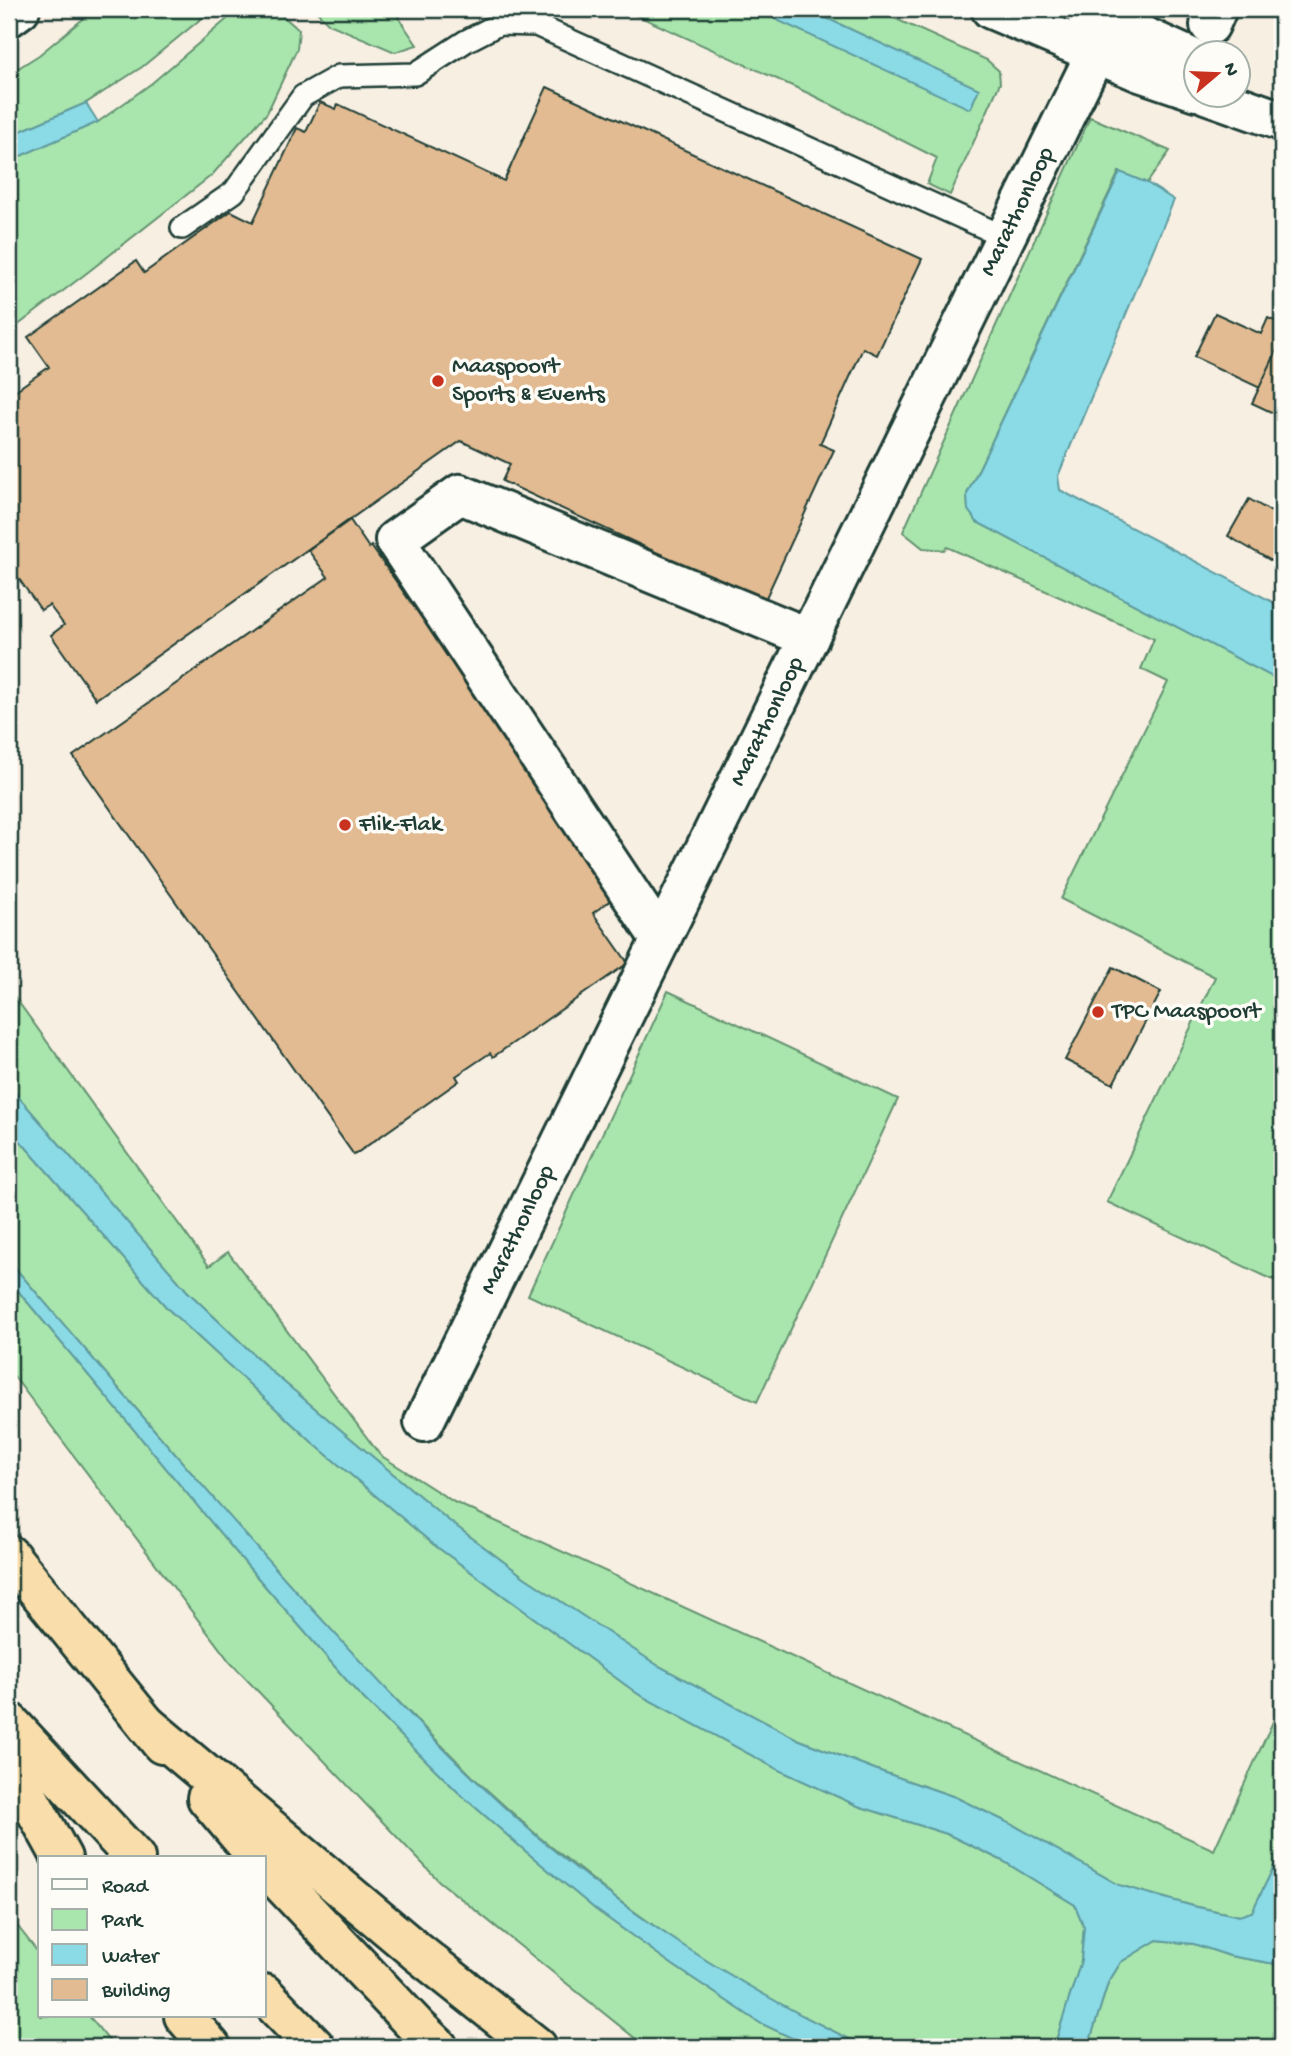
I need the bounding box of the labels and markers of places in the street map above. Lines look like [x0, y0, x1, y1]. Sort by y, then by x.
place label: Maaspoort Sports & Events [452, 353, 606, 410]
marker: Maaspoort Sports & Events [430, 373, 446, 389]
place label: Flik-Flak [358, 811, 444, 840]
marker: Flik-Flak [337, 817, 353, 833]
place label: TPC Maaspoort [1110, 998, 1263, 1027]
marker: TPC Maaspoort [1090, 1004, 1106, 1020]

